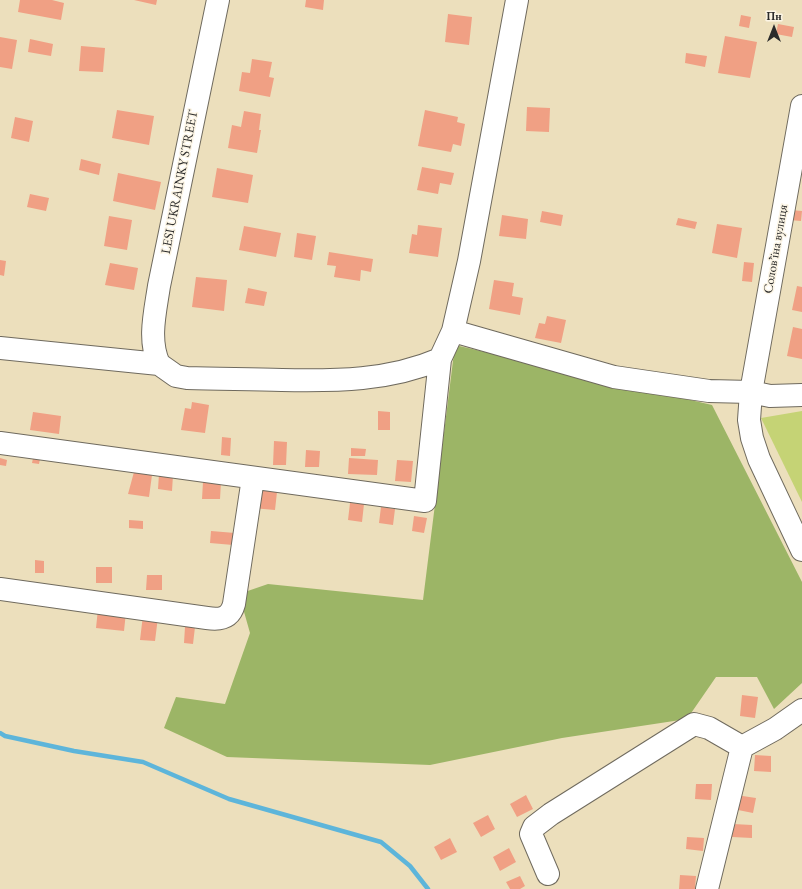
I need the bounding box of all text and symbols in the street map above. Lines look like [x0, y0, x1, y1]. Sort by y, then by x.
north arrow [754, 8, 794, 48]
text: Пн [766, 9, 782, 23]
street label: LESI UKRAINKY STREET [158, 109, 202, 255]
street label: Соловʼїна вулиця [760, 203, 792, 295]

